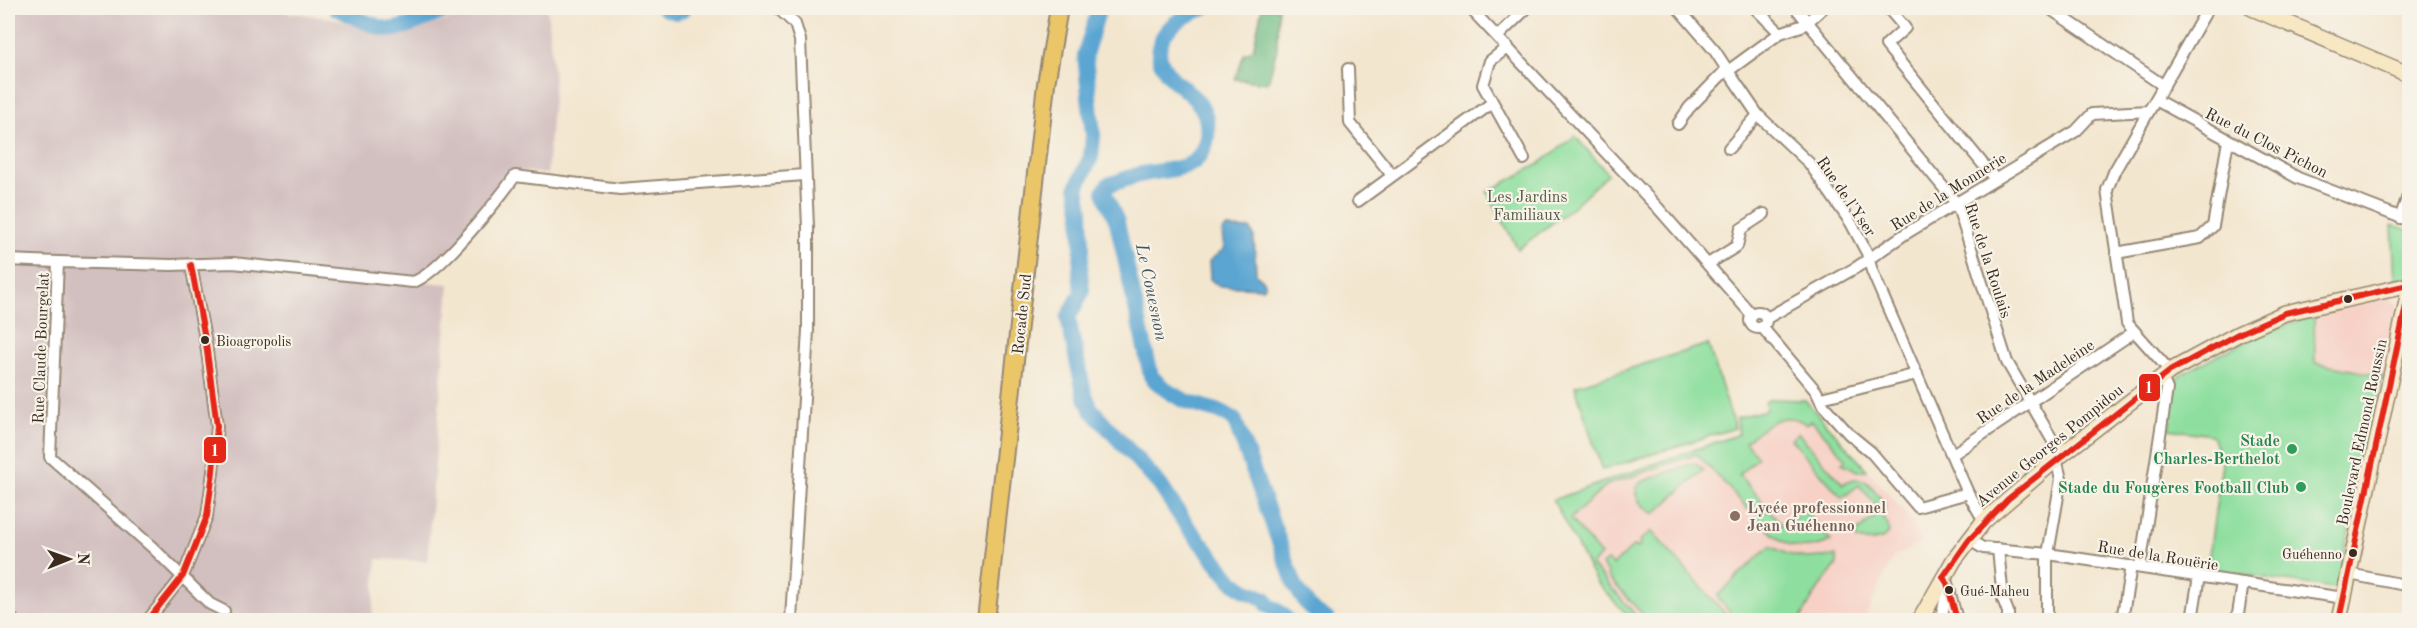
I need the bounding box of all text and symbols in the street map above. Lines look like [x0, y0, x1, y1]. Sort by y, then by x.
street label: Rue du Clos Pichon [2202, 106, 2330, 182]
street label: Rue de la Monnerie [1888, 151, 2010, 235]
street label: Rue de l'Yser [1813, 154, 1878, 240]
park label: Les Jardins Familiaux [1487, 190, 1567, 224]
street label: Rue de la Roulais [1961, 201, 2013, 320]
water label: Le Couesnon [1132, 241, 1170, 343]
street label: Rue Claude Bourgelat [31, 272, 53, 424]
street label: Rocade Sud [1011, 273, 1035, 355]
unlabelled marker [2342, 293, 2354, 305]
marker: Bioagropolis [199, 334, 211, 346]
place label: Bioagropolis [216, 335, 291, 349]
street label: Boulevard Edmond Roussin [2335, 337, 2391, 527]
street label: Rue de la Madeleine [1975, 338, 2098, 428]
line badge: 1 [2138, 373, 2161, 402]
text: 1 [2144, 381, 2154, 397]
street label: Avenue Georges Pompidou [1974, 382, 2127, 511]
place label: Stade Charles-Berthelot [2153, 434, 2280, 468]
line badge: 1 [203, 436, 227, 464]
marker: Stade Charles-Berthelot [2285, 442, 2299, 456]
text: 1 [210, 444, 220, 460]
marker: Stade du Fougères Football Club [2294, 480, 2308, 494]
place label: Stade du Fougères Football Club [2058, 481, 2289, 497]
place label: Lycée professionnel Jean Guéhenno [1747, 501, 1886, 535]
marker: Lycée professionnel Jean Guéhenno [1728, 509, 1742, 523]
north arrow [39, 529, 99, 589]
street label: Rue de la Rouërie [2096, 540, 2219, 574]
marker: Guéhenno [2347, 547, 2359, 559]
place label: Guéhenno [2282, 548, 2342, 562]
text: N [74, 553, 90, 566]
marker: Gué-Maheu [1943, 584, 1955, 596]
place label: Gué-Maheu [1960, 585, 2030, 599]

